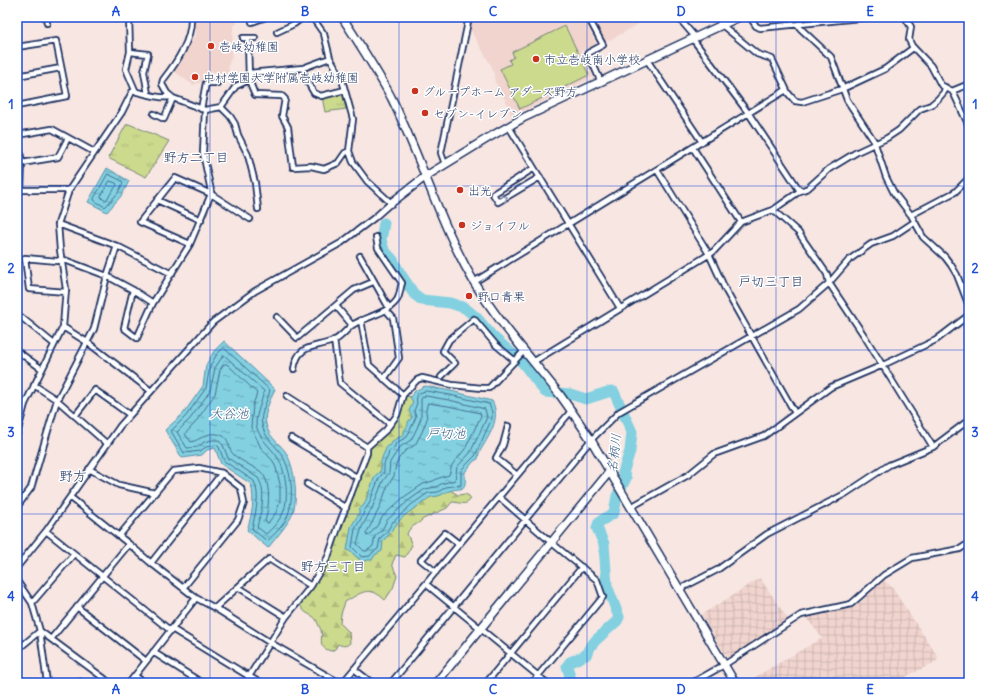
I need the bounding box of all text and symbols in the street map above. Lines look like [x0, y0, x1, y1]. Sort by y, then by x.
text: A [112, 3, 121, 20]
text: B [301, 3, 310, 20]
text: C [489, 3, 498, 20]
text: D [676, 3, 686, 20]
text: E [866, 3, 874, 20]
place label: 壱岐幼稚園 [219, 39, 279, 54]
marker: 壱岐幼稚園 [206, 41, 216, 51]
place label: 市立壱岐南小学校 [544, 52, 640, 67]
marker: 市立壱岐南小学校 [531, 54, 541, 64]
place label: 中村学園大学附属壱岐幼稚園 [203, 70, 359, 85]
marker: 中村学園大学附属壱岐幼稚園 [190, 72, 200, 82]
place label: グループホーム アダーズ野方 [423, 84, 578, 99]
marker: グループホーム アダーズ野方 [410, 86, 420, 96]
text: 1 [8, 96, 14, 113]
text: 1 [972, 96, 978, 113]
place label: セブン-イレブン [433, 106, 522, 121]
marker: セブン-イレブン [420, 108, 430, 118]
district label: 野方二丁目 [163, 149, 229, 166]
place label: 出光 [468, 183, 492, 198]
marker: 出光 [455, 185, 465, 195]
one-way arrow [501, 195, 508, 203]
place label: ジョイフル [470, 218, 530, 233]
marker: ジョイフル [457, 220, 467, 230]
text: 2 [7, 260, 15, 277]
text: 2 [971, 260, 979, 277]
district label: 戸切三丁目 [738, 273, 804, 290]
place label: 野口青果 [477, 289, 525, 304]
marker: 野口青果 [464, 291, 474, 301]
water label: 大谷池 [209, 405, 249, 422]
text: 3 [7, 424, 15, 441]
text: 3 [971, 424, 979, 441]
water label: 戸切池 [426, 425, 466, 442]
water label: 名柄川 [603, 433, 625, 473]
district label: 野方 [59, 467, 87, 485]
district label: 野方三丁目 [300, 558, 366, 575]
text: 4 [7, 588, 15, 605]
text: 4 [971, 588, 979, 605]
text: A [112, 681, 121, 698]
text: B [301, 681, 310, 698]
text: C [489, 681, 498, 698]
text: D [676, 681, 686, 698]
text: E [866, 681, 874, 698]

